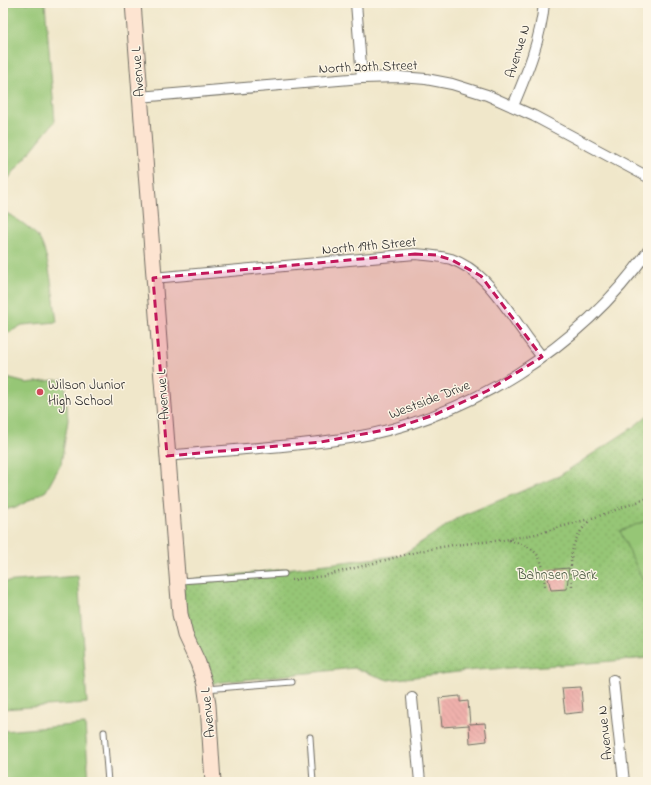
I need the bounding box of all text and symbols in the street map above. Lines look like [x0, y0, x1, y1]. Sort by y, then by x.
street label: Avenue N [500, 22, 536, 81]
street label: Avenue L [126, 45, 151, 98]
street label: North 20th Street [318, 55, 418, 80]
street label: North 19th Street [321, 232, 418, 261]
street label: Avenue L [151, 368, 176, 421]
place label: Wilson Junior High School [48, 375, 126, 413]
street label: Westside Drive [386, 375, 474, 426]
marker: Wilson Junior High School [35, 387, 45, 397]
park label: Bahnsen Park [516, 565, 598, 586]
street label: Avenue L [195, 686, 222, 739]
street label: Avenue N [592, 704, 619, 761]

